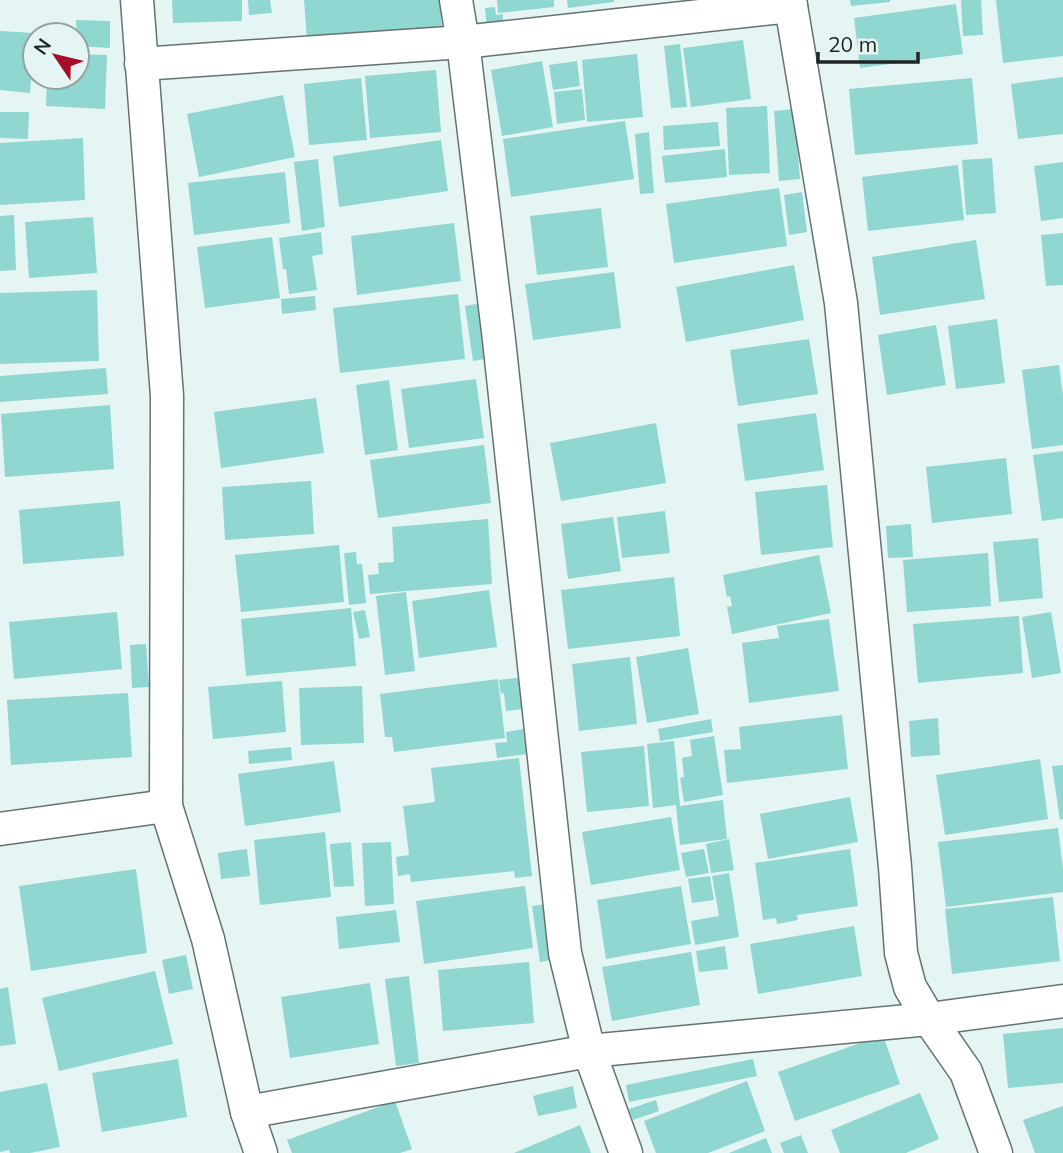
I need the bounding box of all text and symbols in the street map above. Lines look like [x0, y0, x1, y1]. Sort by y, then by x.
north arrow [21, 21, 91, 91]
scale bar [818, 21, 918, 65]
text: 20 m [828, 31, 877, 57]
text: N [28, 33, 56, 59]

